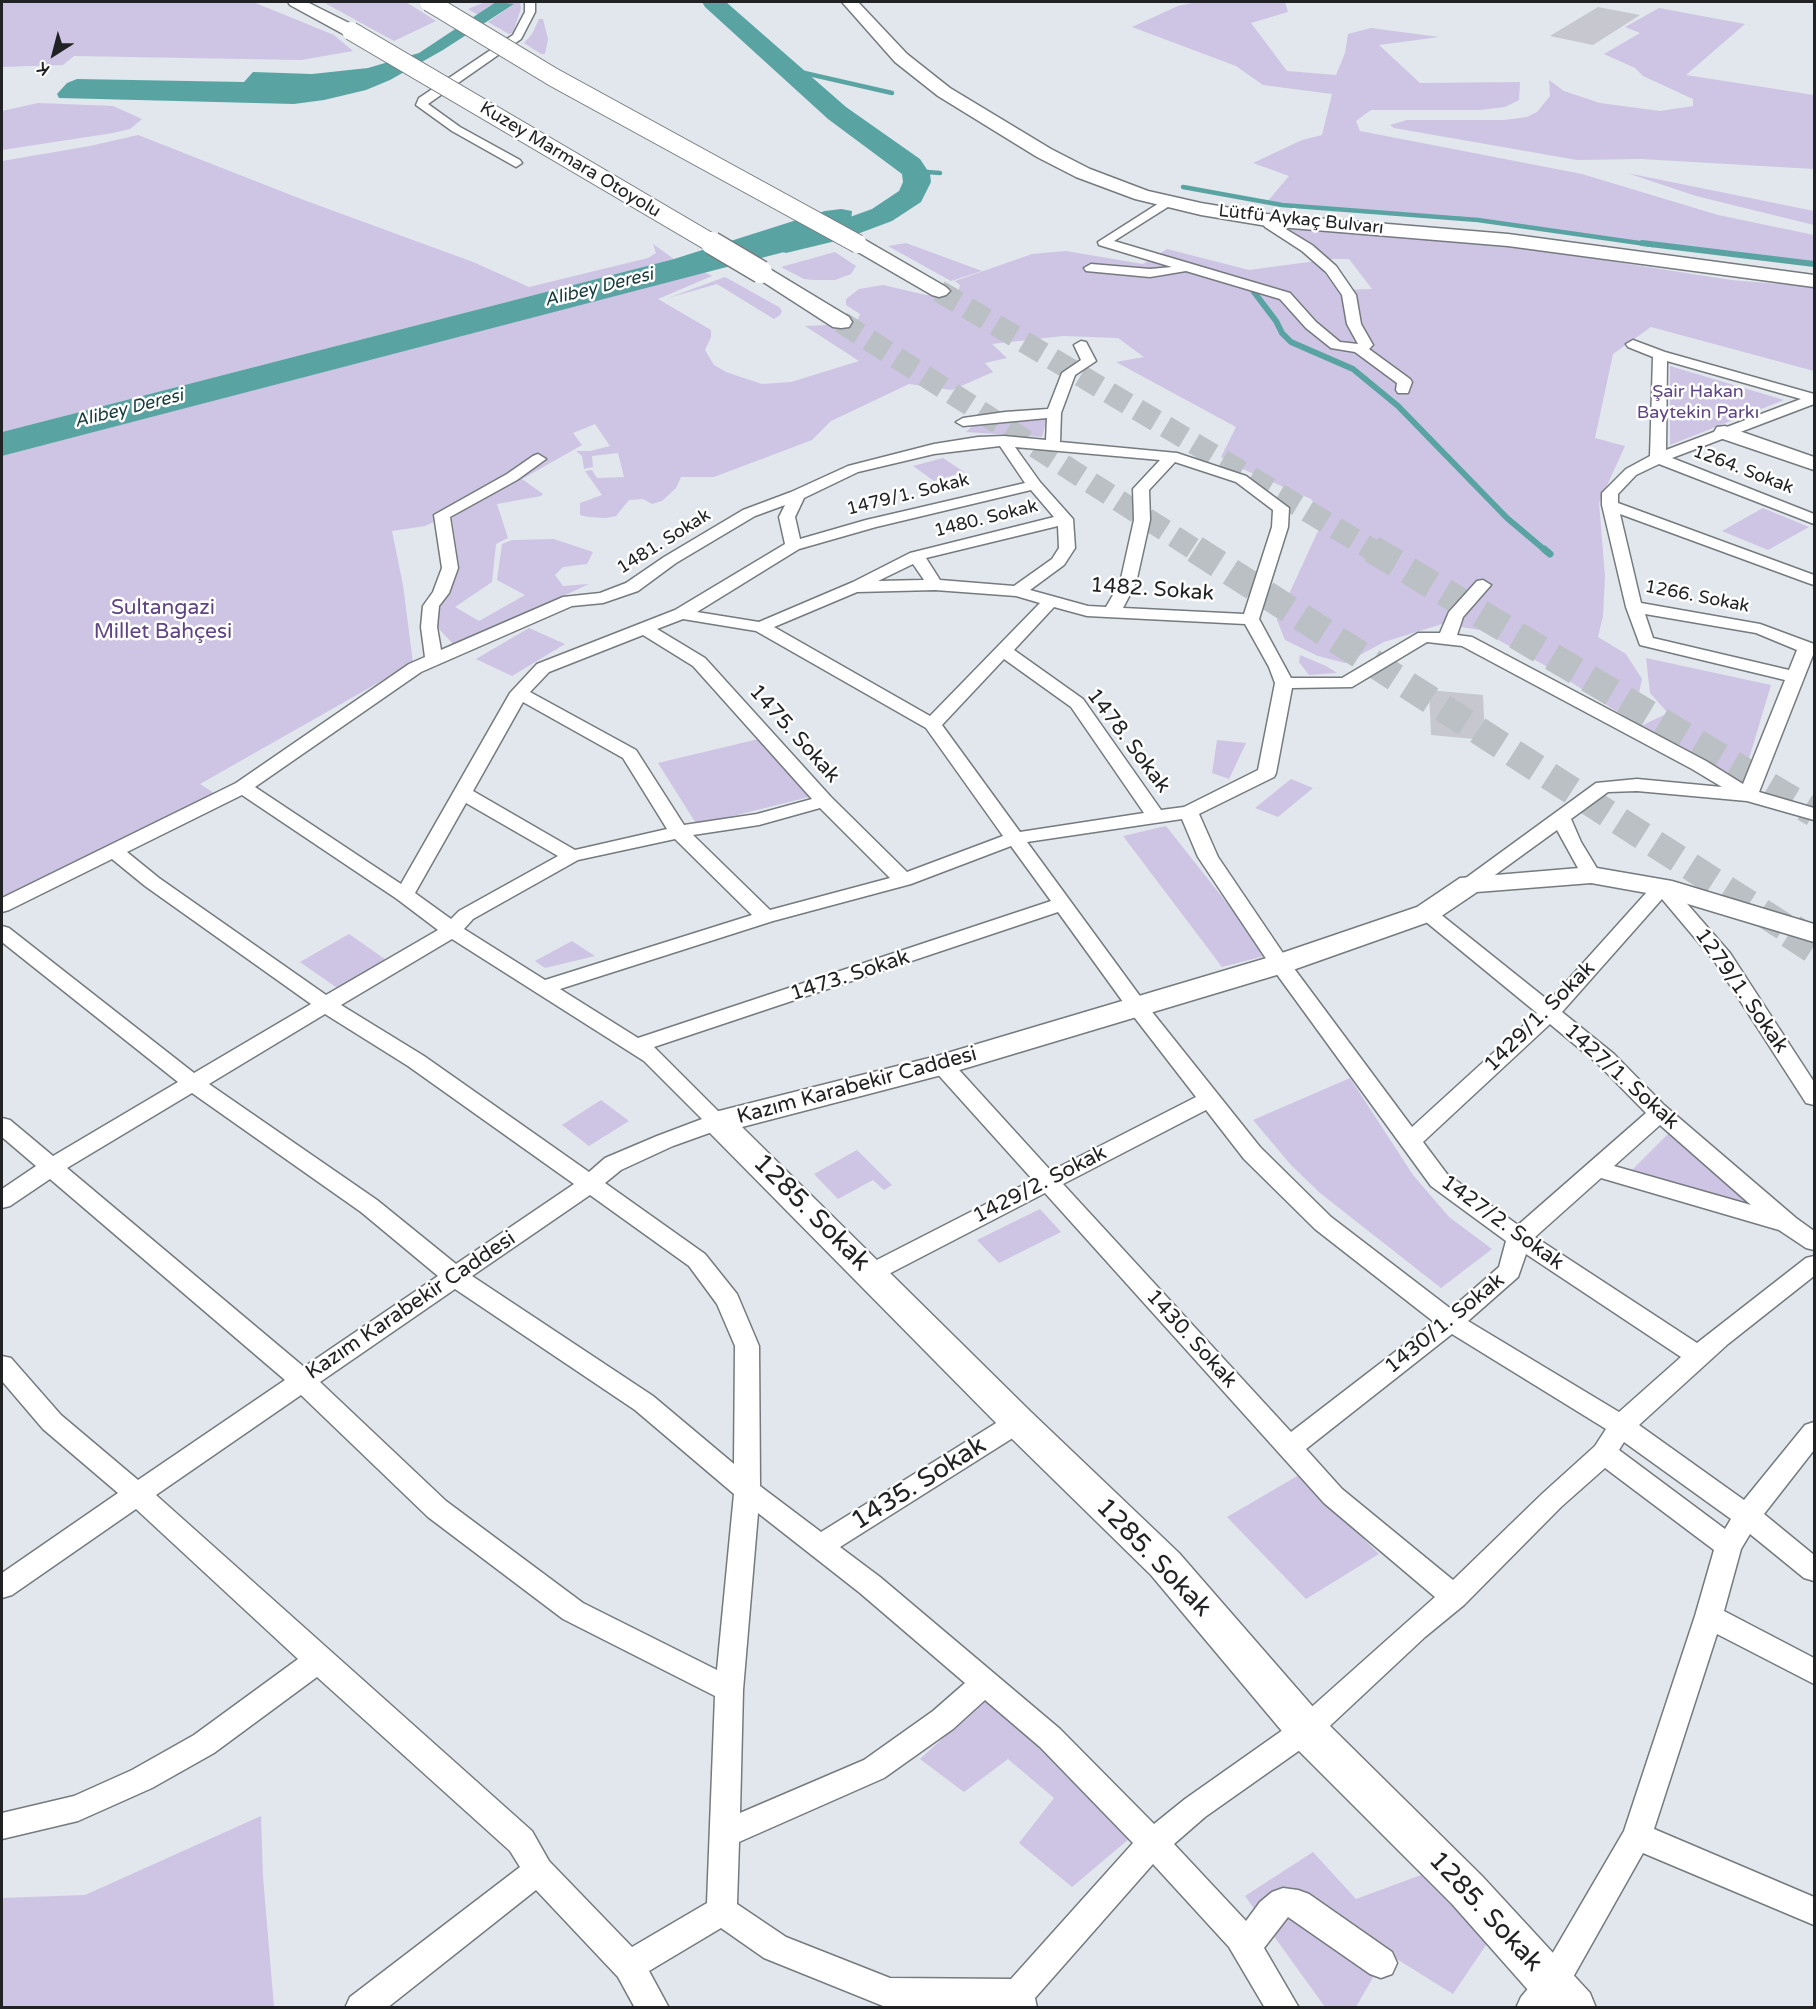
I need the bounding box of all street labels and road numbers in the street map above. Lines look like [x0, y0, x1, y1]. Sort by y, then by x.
street label: Kuzey Marmara Otoyolu [476, 97, 664, 223]
street label: Lütfü Aykaç Bulvarı [1217, 201, 1385, 239]
street label: 1264. Sokak [1690, 441, 1796, 499]
street label: 1479/1. Sokak [845, 469, 971, 521]
street label: 1480. Sokak [932, 496, 1040, 542]
street label: 1481. Sokak [613, 505, 715, 579]
street label: 1482. Sokak [1089, 573, 1215, 607]
street label: 1266. Sokak [1643, 576, 1751, 618]
street label: 1475. Sokak [743, 680, 845, 788]
street label: 1478. Sokak [1081, 684, 1175, 798]
street label: 1279/1. Sokak [1689, 924, 1793, 1058]
street label: 1473. Sokak [787, 945, 913, 1007]
street label: 1429/1. Sokak [1479, 956, 1601, 1078]
street label: 1427/1. Sokak [1558, 1019, 1684, 1135]
street label: Kazım Karabekir Caddesi [734, 1042, 980, 1130]
street label: 1429/2. Sokak [969, 1141, 1111, 1229]
street label: 1285. Sokak [746, 1148, 876, 1278]
street label: 1427/2. Sokak [1436, 1170, 1568, 1276]
street label: Kazım Karabekir Caddesi [301, 1226, 521, 1386]
street label: 1430/1. Sokak [1380, 1268, 1510, 1380]
street label: 1430. Sokak [1140, 1285, 1242, 1393]
street label: 1435. Sokak [846, 1430, 992, 1538]
street label: 1285. Sokak [1089, 1492, 1217, 1624]
street label: 1285. Sokak [1421, 1845, 1549, 1979]

